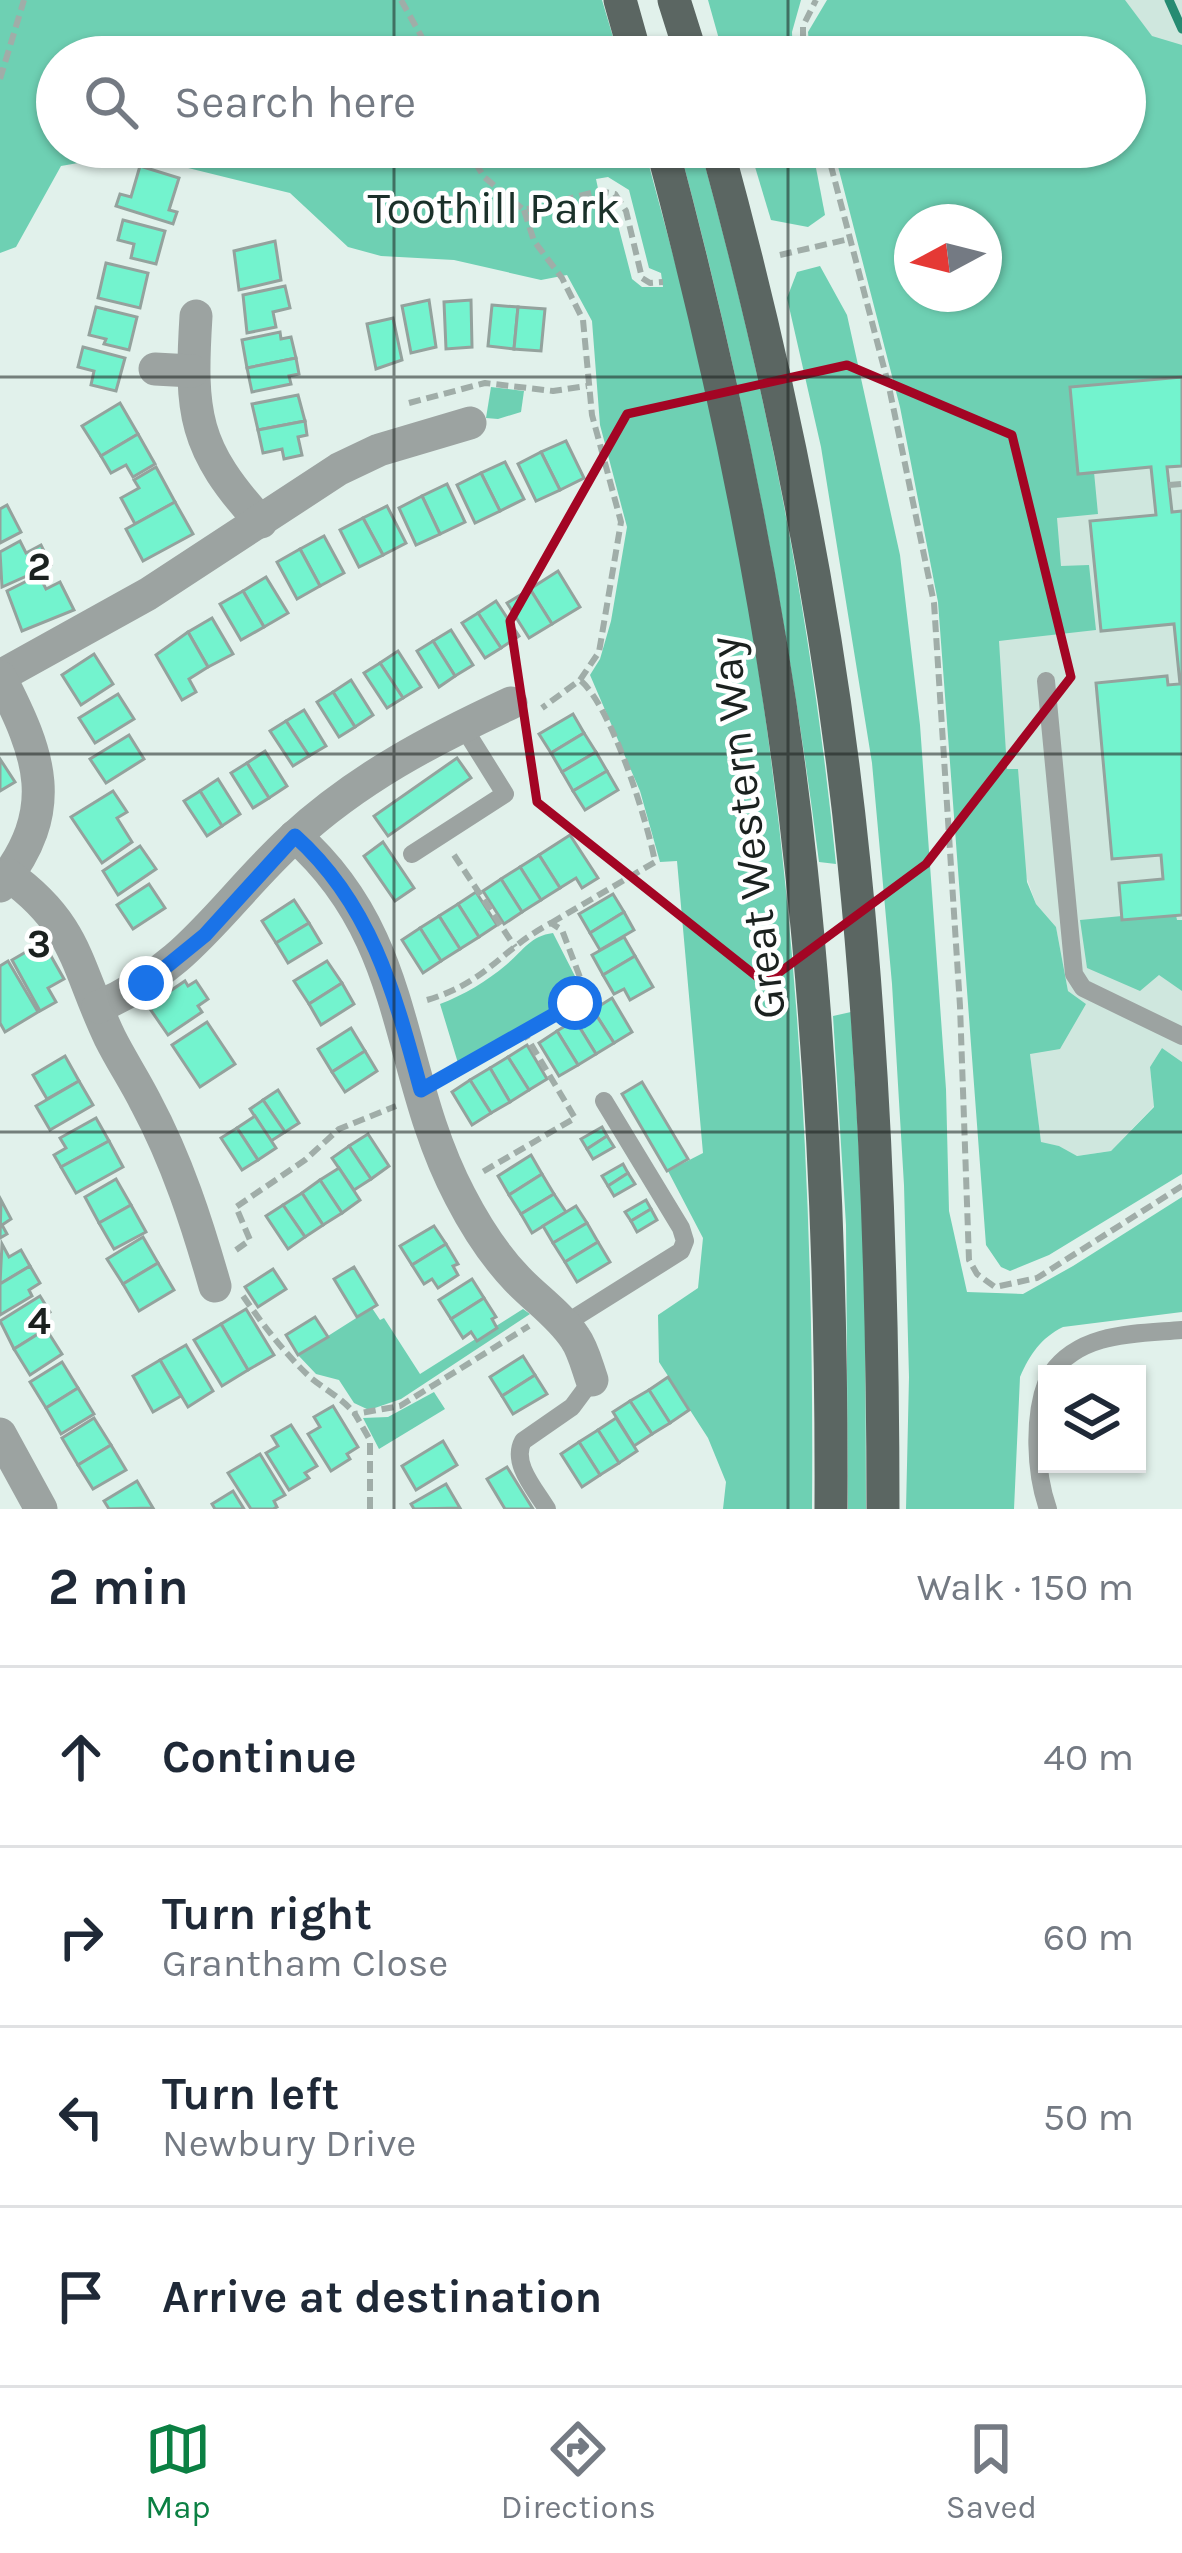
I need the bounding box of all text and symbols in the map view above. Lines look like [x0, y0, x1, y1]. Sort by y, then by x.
search box [36, 36, 1146, 168]
icon: search [78, 69, 144, 135]
text: Search here [174, 76, 416, 128]
park label: Toothill Park [368, 182, 620, 234]
north arrow [894, 204, 1002, 312]
text: 2 [27, 544, 51, 590]
street label: Great Western Way [698, 634, 797, 1022]
text: 3 [27, 921, 51, 967]
route end [119, 956, 173, 1010]
route start [548, 976, 602, 1030]
text: 4 [27, 1298, 51, 1344]
map controls [1038, 1365, 1146, 1473]
button: layers [1038, 1365, 1146, 1473]
text: 2 min [48, 1557, 189, 1617]
text: Walk · 150 m [917, 1564, 1134, 1610]
icon: ahead [48, 1724, 114, 1790]
text: Continue [162, 1731, 357, 1783]
text: 40 m [1043, 1734, 1134, 1780]
text: Turn right [162, 1888, 372, 1940]
icon: right [48, 1904, 114, 1970]
text: 60 m [1043, 1914, 1134, 1960]
text: Grantham Close [162, 1940, 448, 1986]
text: Turn left [162, 2068, 339, 2120]
icon: left [48, 2084, 114, 2150]
text: 50 m [1043, 2094, 1134, 2140]
text: Newbury Drive [162, 2120, 416, 2166]
icon: arrive [48, 2264, 114, 2330]
text: Arrive at destination [162, 2271, 602, 2323]
tab: Map [145, 2416, 211, 2526]
tab: Directions [501, 2416, 656, 2526]
tab: Saved [946, 2416, 1037, 2526]

